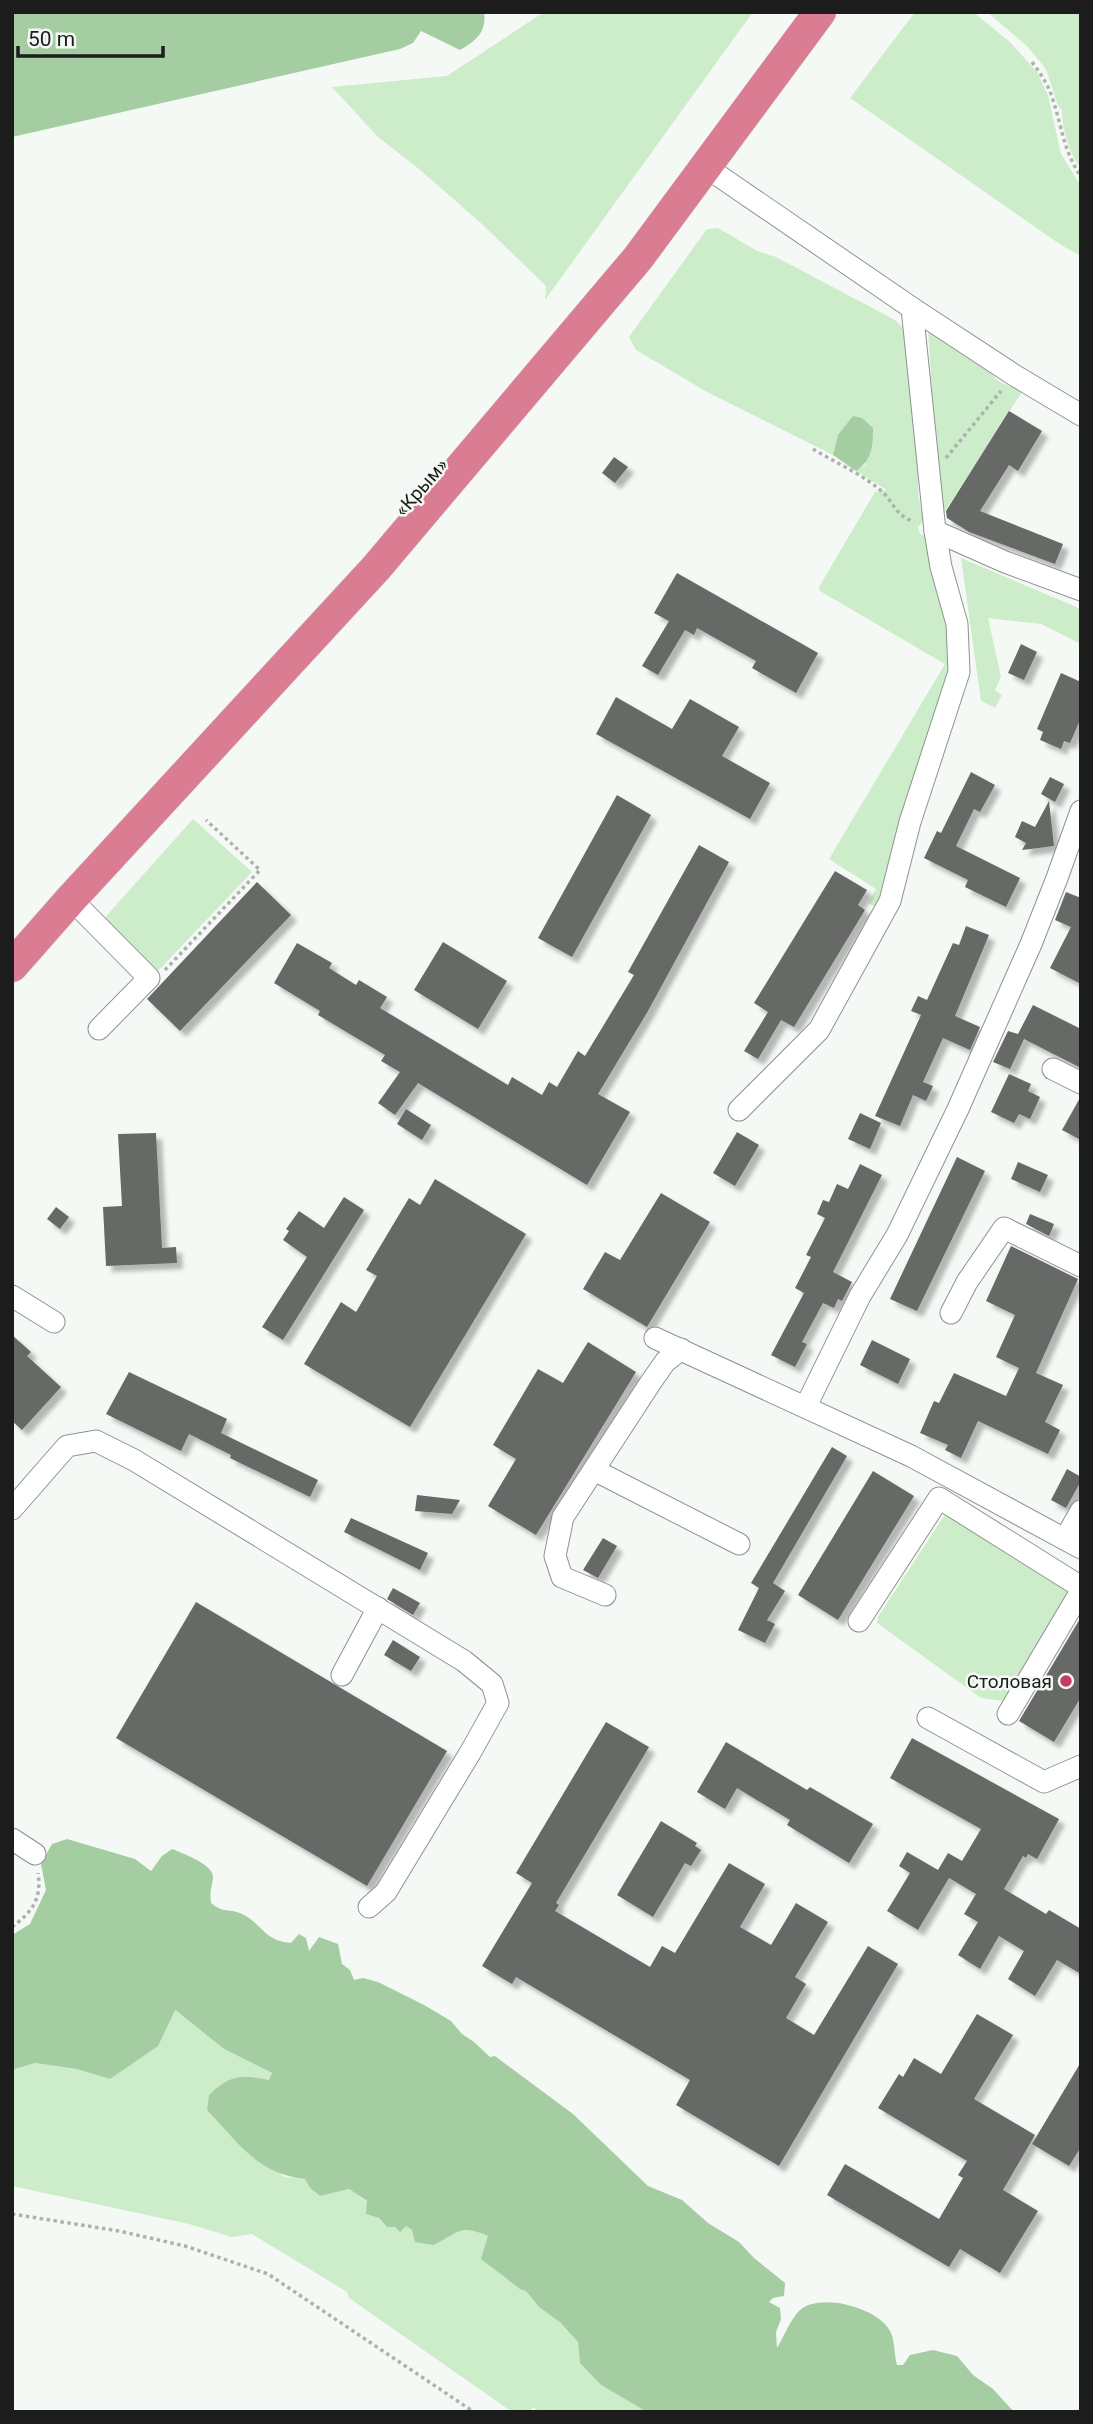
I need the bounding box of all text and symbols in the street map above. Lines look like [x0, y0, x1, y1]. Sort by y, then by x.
scale bar [18, 14, 163, 58]
text: 50 m [28, 27, 75, 51]
street label: «Крым» [390, 454, 453, 521]
place label: Столовая [967, 1670, 1052, 1693]
marker: Столовая [1058, 1673, 1074, 1689]

